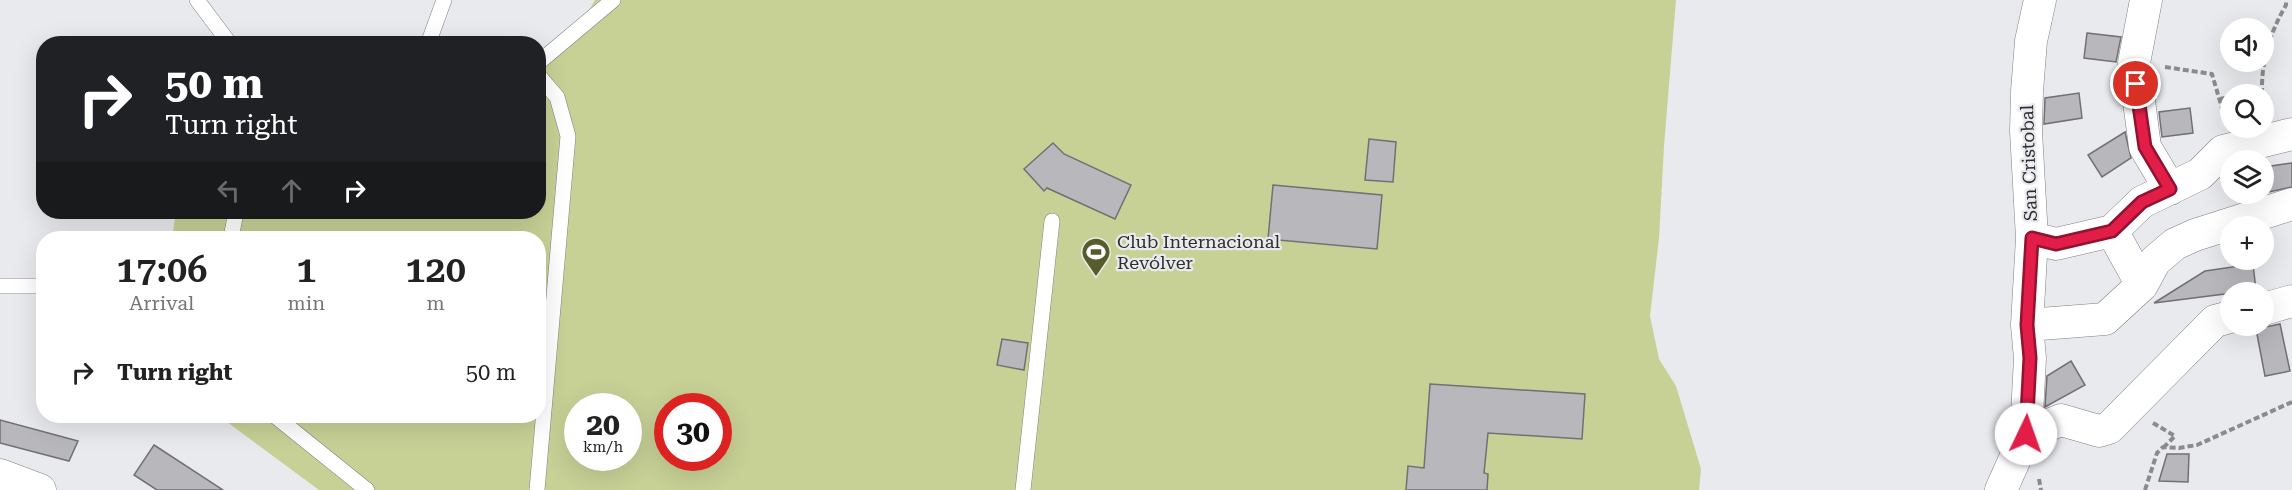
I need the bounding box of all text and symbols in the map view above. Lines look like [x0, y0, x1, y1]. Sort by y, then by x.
map controls [2220, 18, 2274, 336]
button: sound [2220, 18, 2274, 72]
pin [2110, 58, 2161, 109]
text: 50 m [165, 59, 263, 108]
icon: right [66, 60, 144, 138]
icon: arrive [2119, 67, 2152, 100]
button: search [2220, 84, 2274, 138]
street label: San Cristobal [2016, 104, 2041, 222]
text: Turn right [165, 109, 298, 141]
button: layers [2220, 150, 2274, 204]
icon: left [212, 174, 245, 207]
icon: ahead [275, 174, 308, 207]
icon: right [338, 174, 371, 207]
button: + [2220, 216, 2274, 270]
place label: Club Internacional Revólver [1117, 231, 1280, 273]
sports icon: Club Internacional Revólver [1080, 236, 1112, 278]
text: 17:06 [116, 249, 207, 291]
text: 1 [296, 249, 316, 291]
text: 120 [405, 249, 466, 291]
button: − [2220, 282, 2274, 336]
text: Arrival [129, 291, 194, 315]
text: min [288, 291, 325, 315]
text: m [426, 291, 445, 315]
icon: right [66, 356, 99, 389]
text: Turn right [117, 360, 232, 385]
text: 50 m [466, 360, 516, 385]
speed limit sign: 30 [654, 393, 732, 471]
position arrow [1994, 402, 2058, 466]
text: 20 [586, 407, 620, 442]
text: km/h [583, 438, 623, 456]

